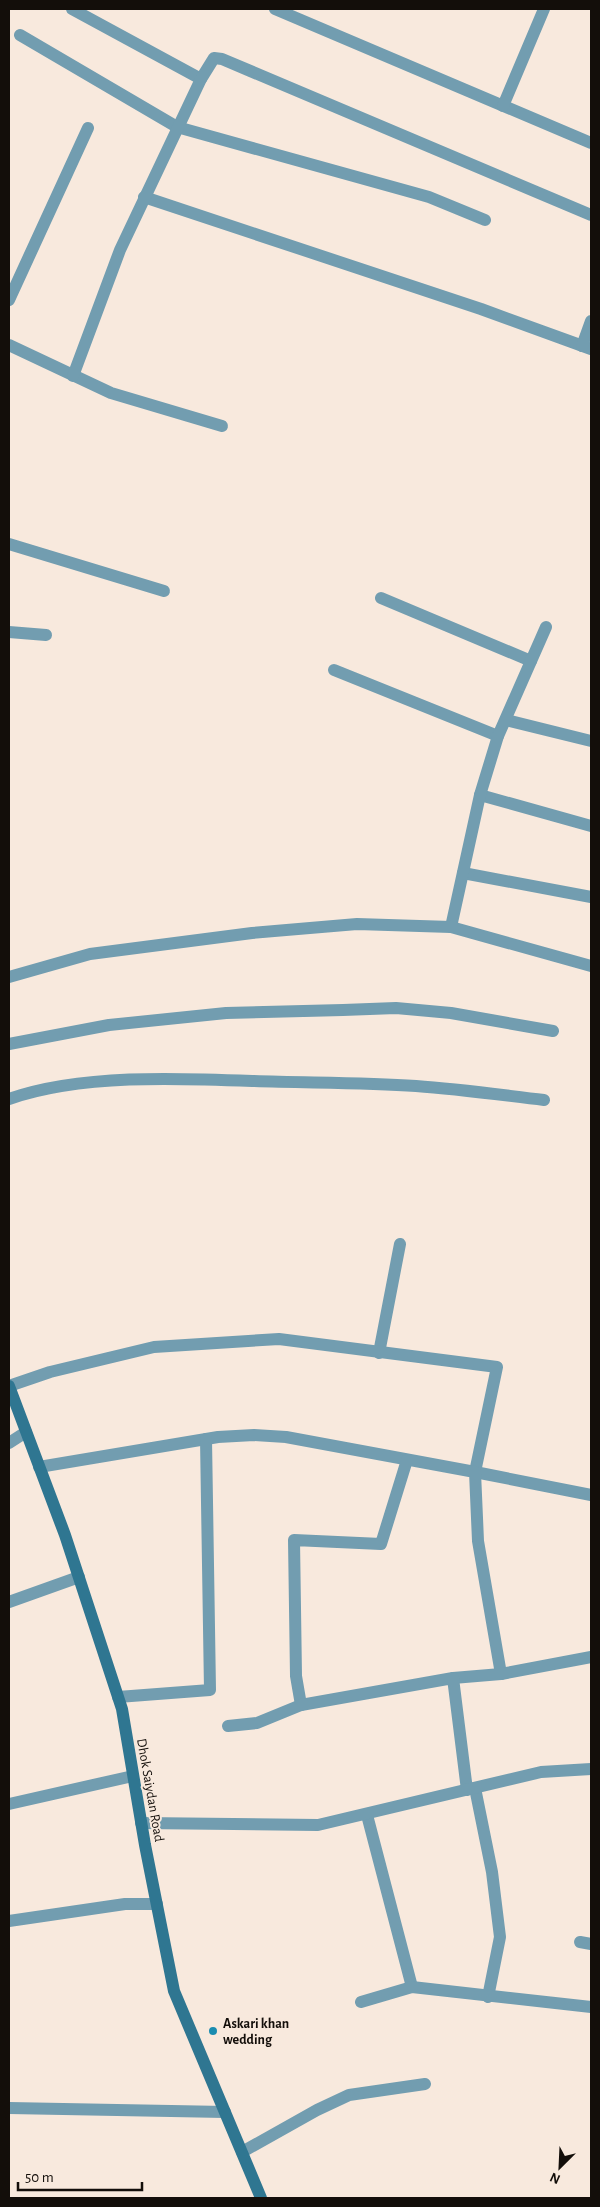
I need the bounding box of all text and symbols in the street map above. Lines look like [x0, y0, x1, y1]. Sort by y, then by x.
street label: Dhok Saiydan Road [134, 1737, 166, 1843]
place label: Askari khan wedding [223, 2017, 289, 2047]
marker: Askari khan wedding [207, 2025, 219, 2037]
north arrow [535, 2142, 585, 2192]
scale bar [18, 2160, 141, 2192]
text: 50 m [25, 2170, 54, 2185]
text: N [548, 2170, 562, 2186]

